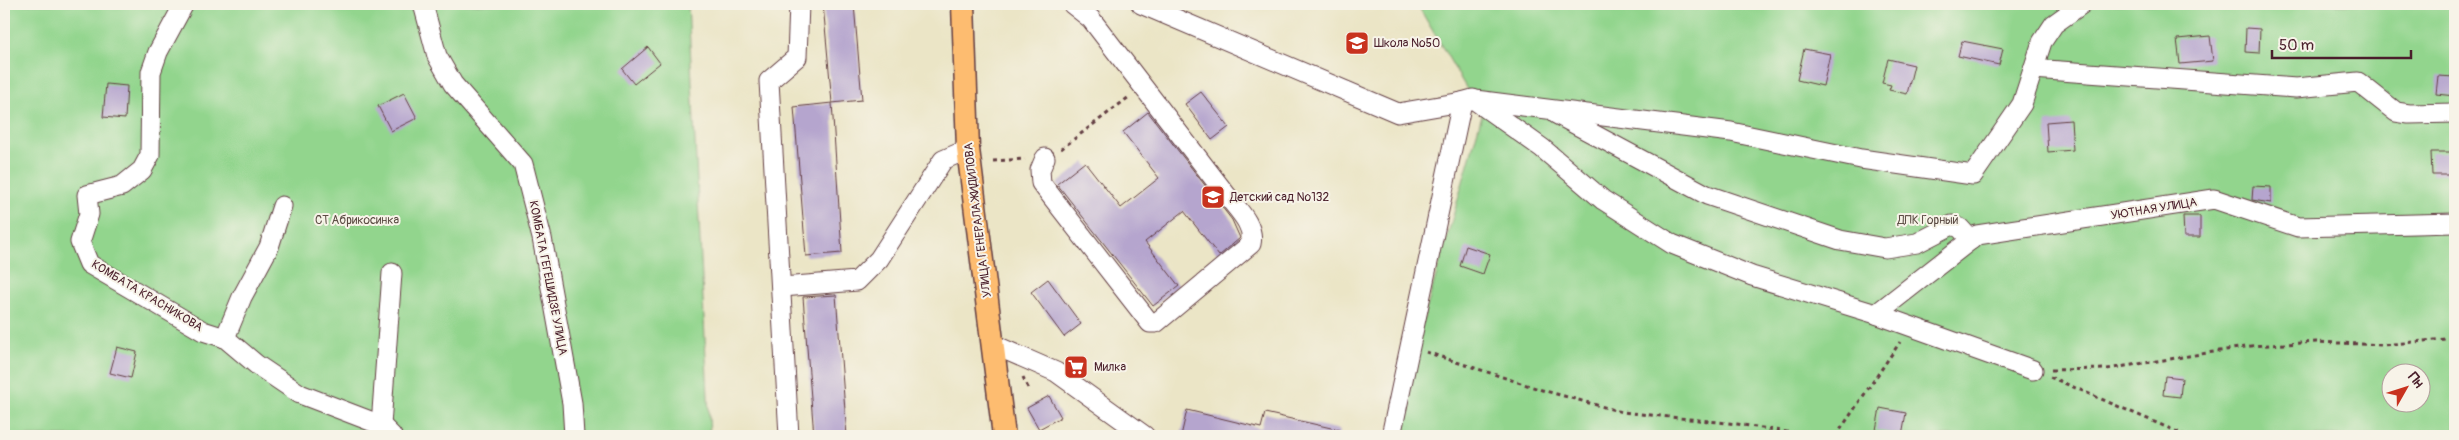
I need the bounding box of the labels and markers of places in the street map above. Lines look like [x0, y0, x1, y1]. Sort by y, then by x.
school or university icon: Школа №50 [1344, 30, 1370, 56]
place label: Школа №50 [1374, 36, 1440, 51]
school or university icon: Детский сад №132 [1200, 184, 1226, 210]
place label: Детский сад №132 [1229, 190, 1330, 205]
supermarket icon: Милка [1063, 354, 1089, 380]
place label: Милка [1094, 360, 1126, 375]

